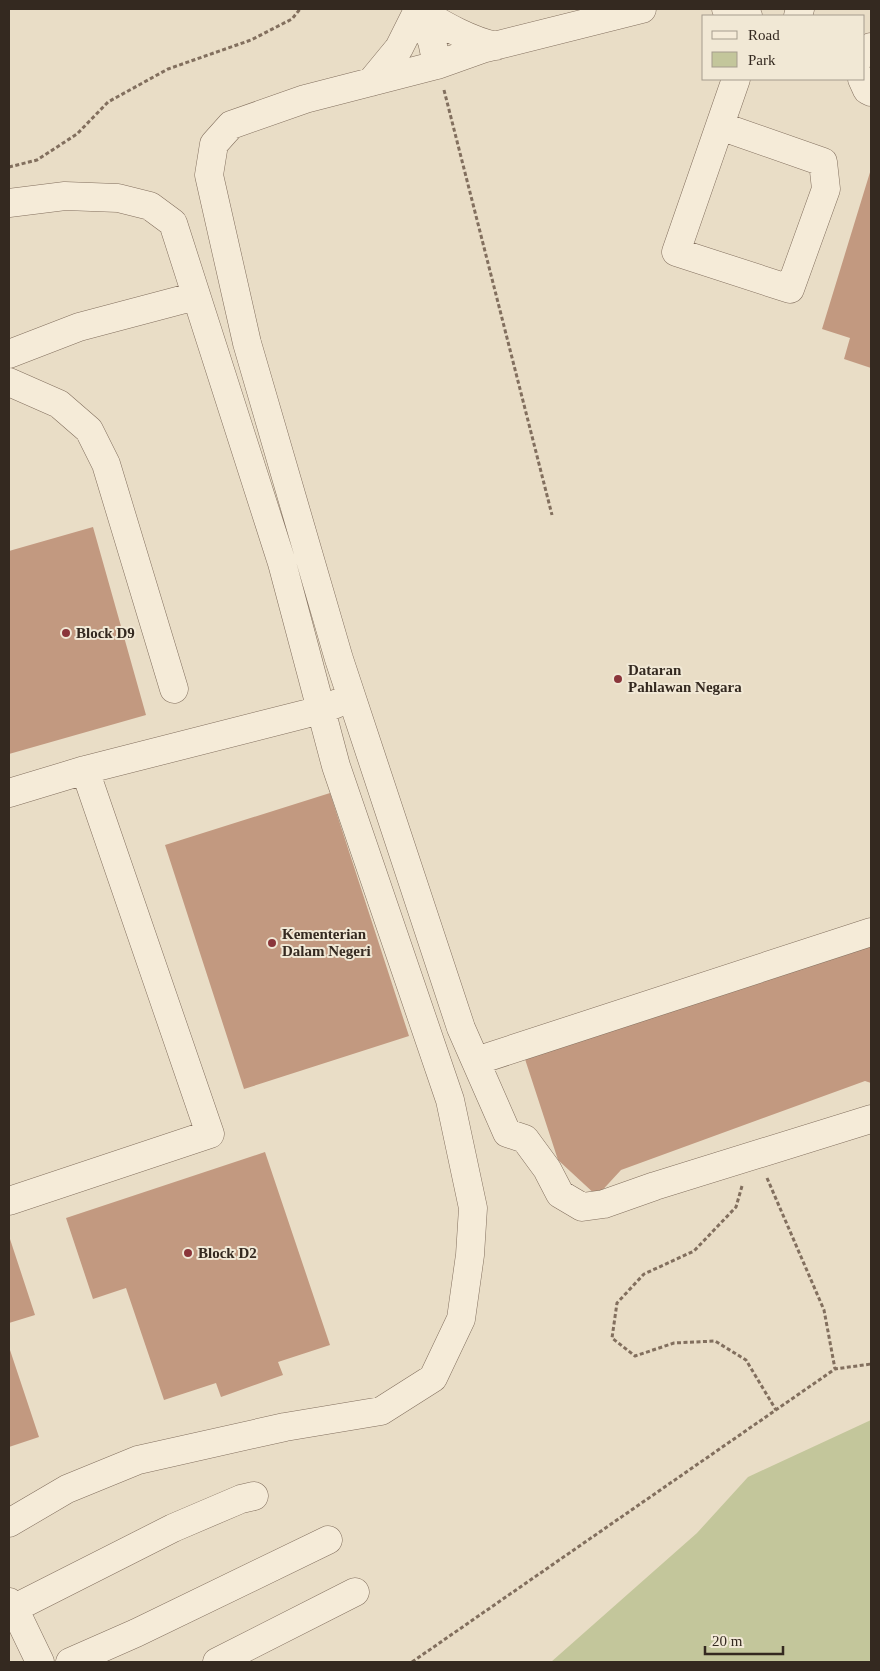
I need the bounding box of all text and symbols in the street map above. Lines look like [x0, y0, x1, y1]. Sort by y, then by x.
legend [702, 15, 865, 80]
text: Road [748, 27, 780, 43]
text: Park [748, 52, 776, 68]
place label: Block D9 [76, 625, 135, 641]
marker: Block D9 [60, 627, 72, 639]
place label: Dataran Pahlawan Negara [628, 662, 742, 695]
marker: Dataran Pahlawan Negara [612, 673, 624, 685]
place label: Kementerian Dalam Negeri [282, 926, 371, 959]
marker: Kementerian Dalam Negeri [266, 937, 278, 949]
place label: Block D2 [198, 1245, 257, 1261]
marker: Block D2 [182, 1247, 194, 1259]
scale bar [705, 1624, 782, 1656]
text: 20 m [712, 1633, 743, 1649]

